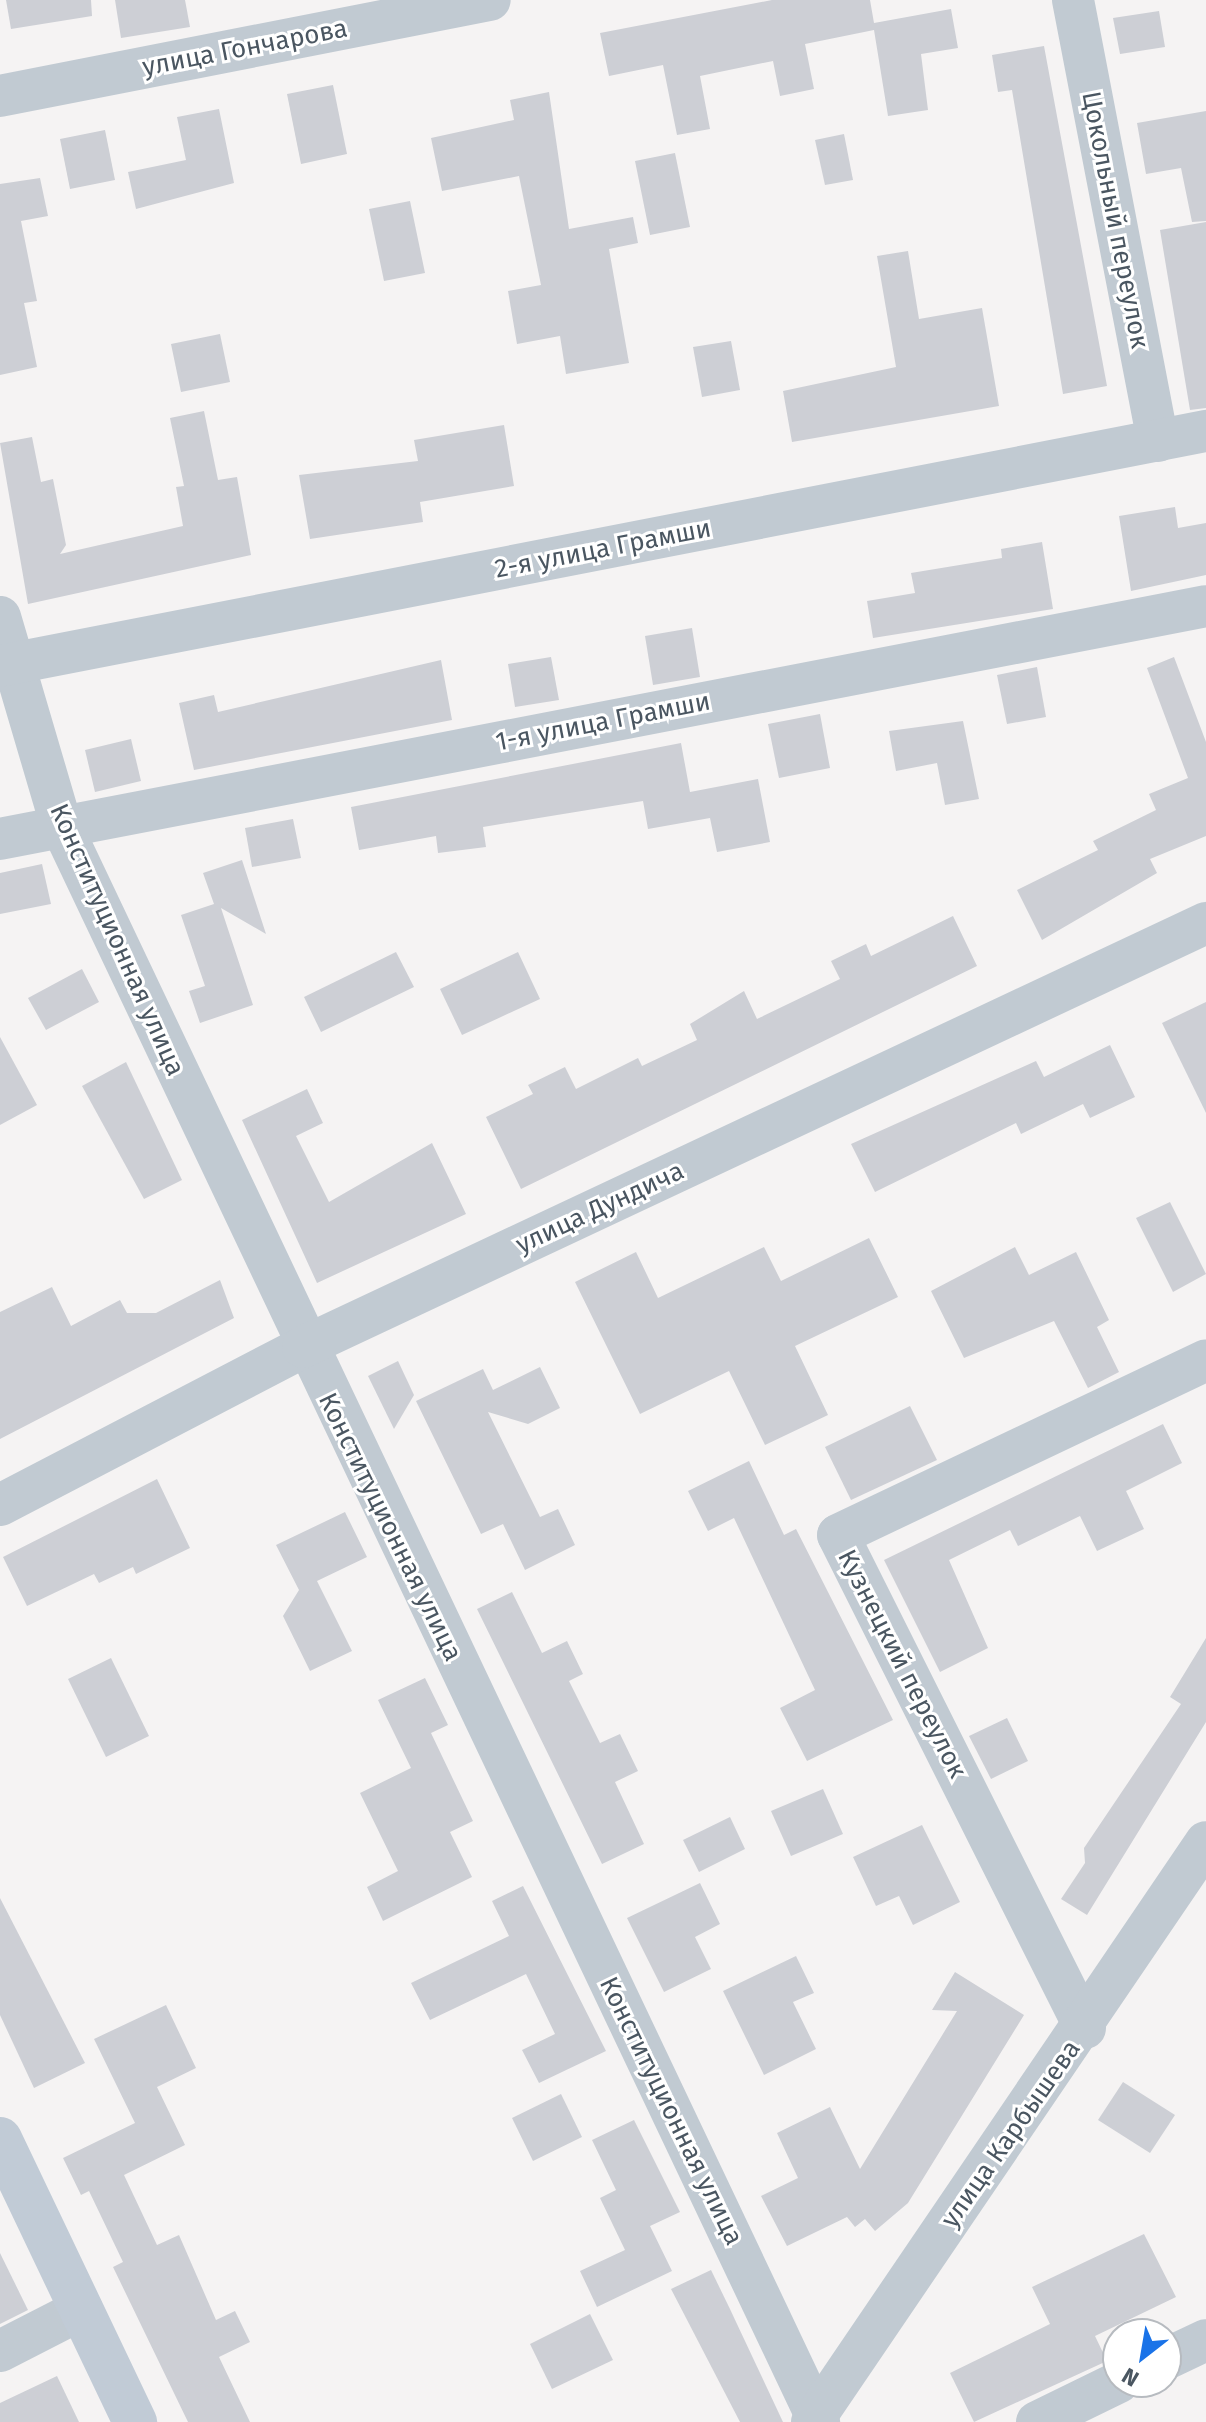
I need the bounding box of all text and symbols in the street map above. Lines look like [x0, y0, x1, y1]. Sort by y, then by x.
street label: улица Гончарова [140, 13, 350, 83]
street label: Цокольный переулок [1075, 89, 1155, 351]
street label: 2-я улица Грамши [492, 513, 714, 585]
street label: 1-я улица Грамши [493, 686, 713, 758]
street label: Конституционная улица [43, 799, 191, 1081]
street label: улица Дундича [511, 1155, 689, 1261]
street label: Конституционная улица [311, 1388, 469, 1666]
street label: Кузнецкий переулок [831, 1545, 973, 1783]
street label: Конституционная улица [592, 1972, 750, 2250]
street label: улица Карбышева [935, 2034, 1087, 2234]
north arrow [1102, 2318, 1182, 2398]
text: N [1117, 2362, 1144, 2393]

